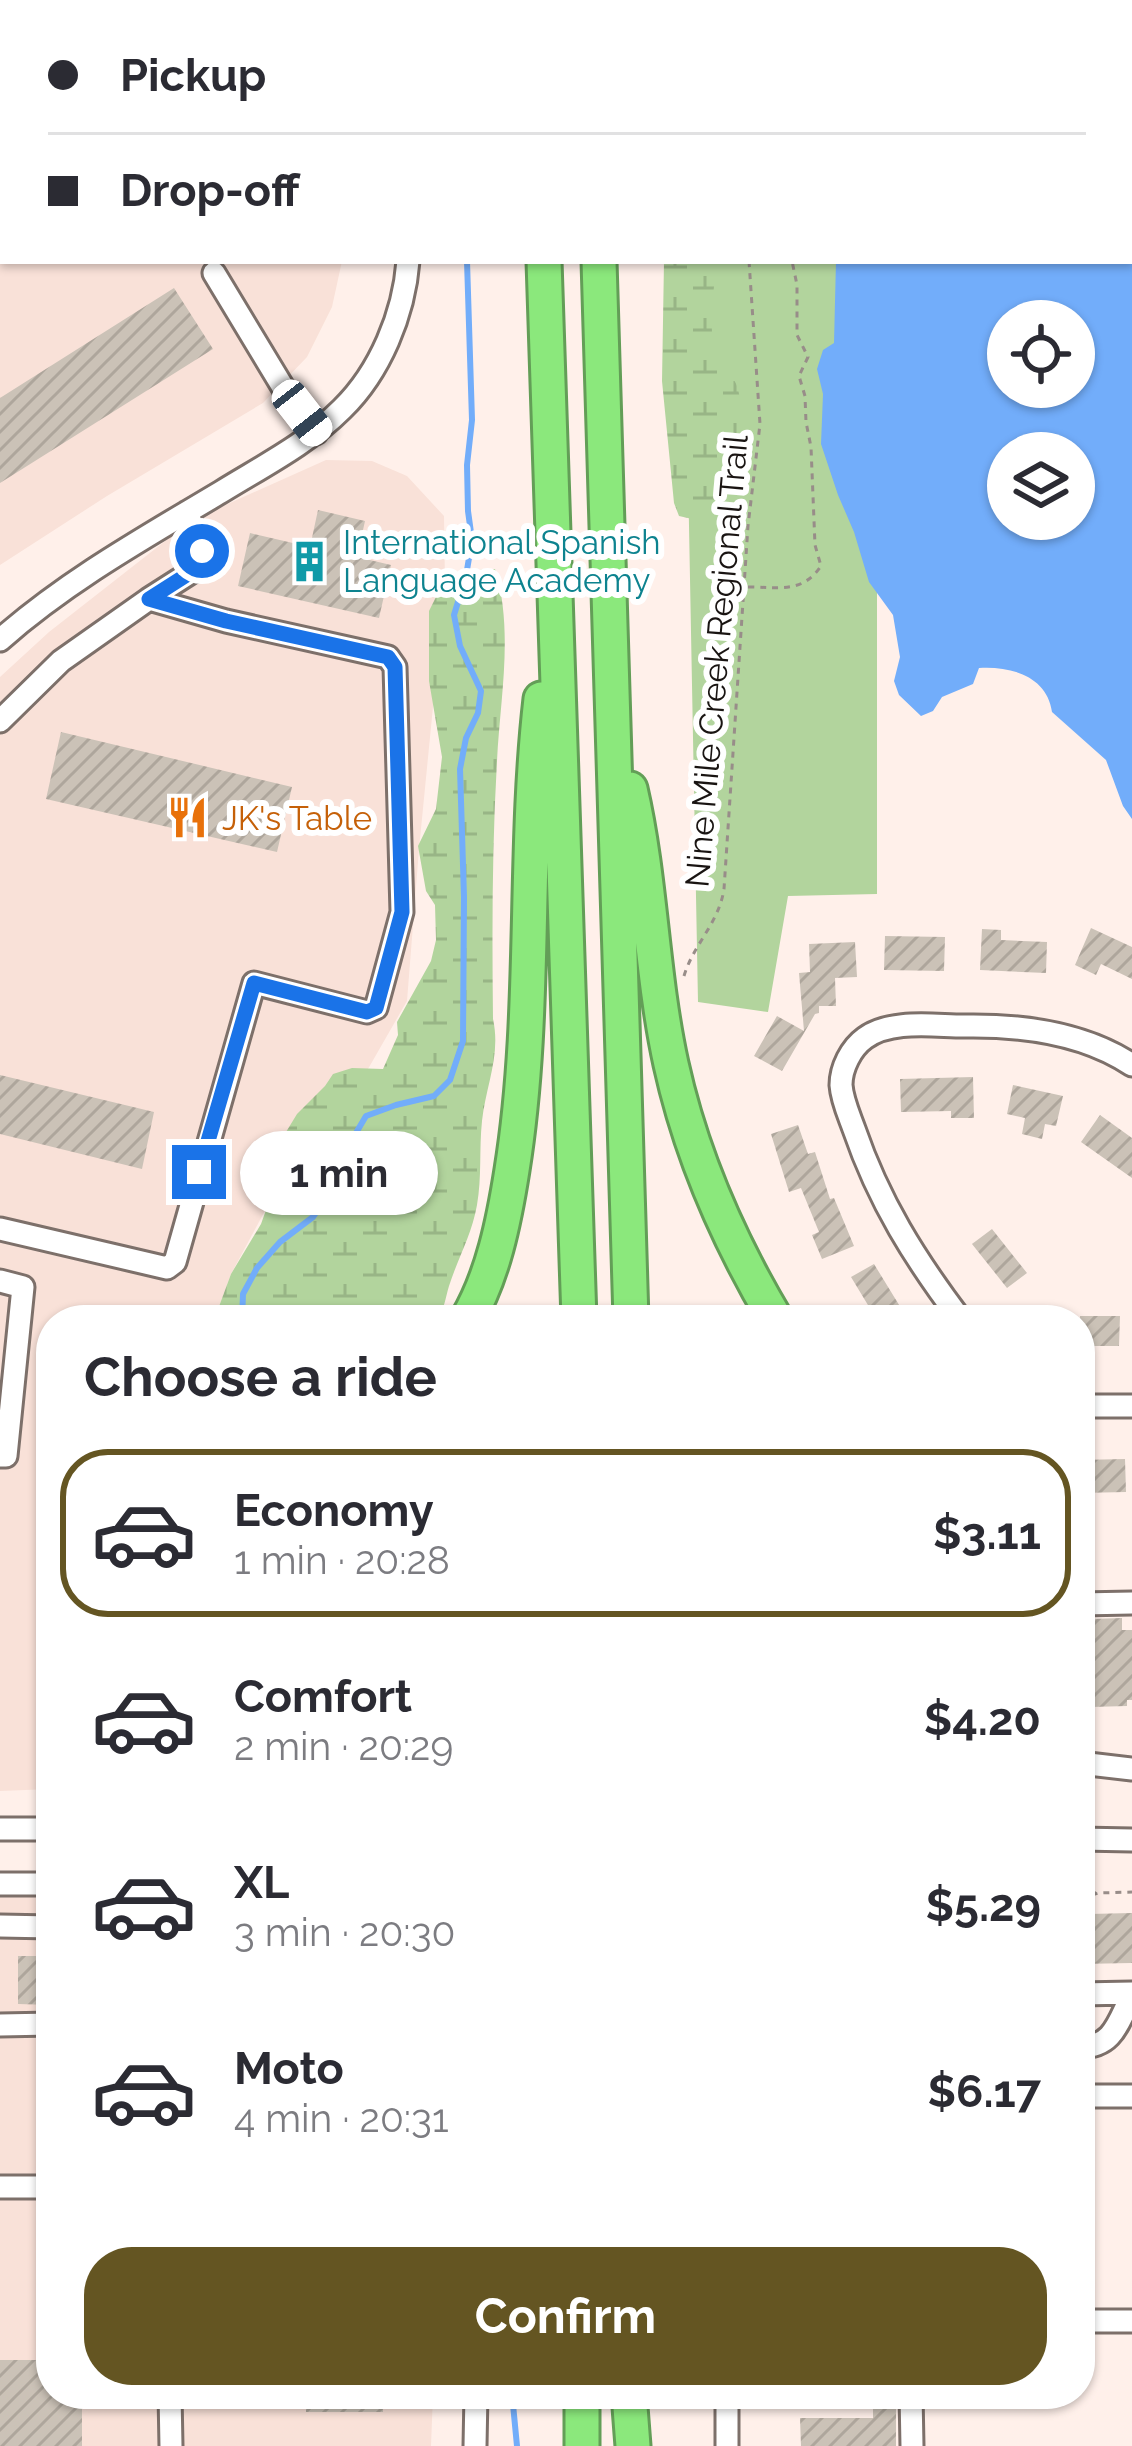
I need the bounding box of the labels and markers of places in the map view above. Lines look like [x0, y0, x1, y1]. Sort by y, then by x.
place label: International Spanish Language Academy [343, 523, 661, 600]
building icon: International Spanish Language Academy [286, 538, 332, 584]
restaurant icon: JK's Table [165, 795, 211, 841]
place label: JK's Table [222, 799, 372, 838]

